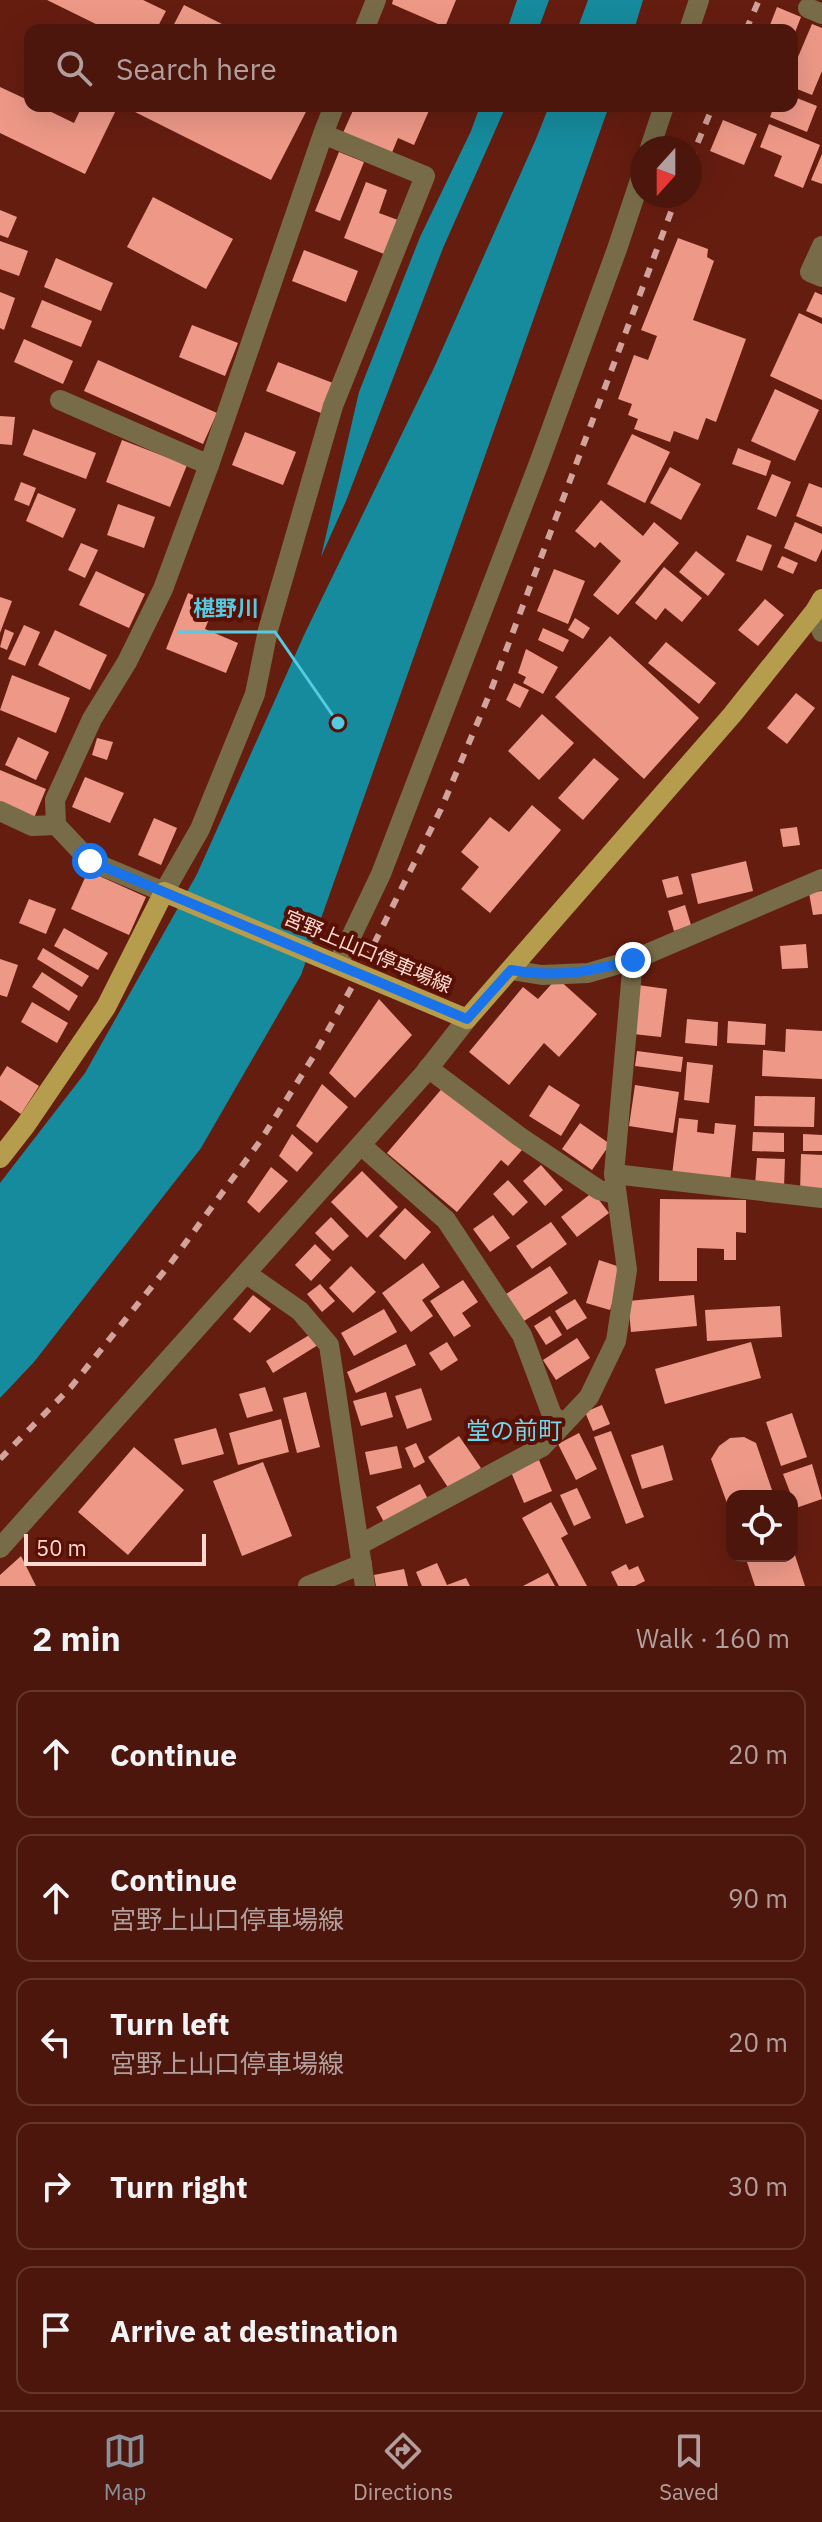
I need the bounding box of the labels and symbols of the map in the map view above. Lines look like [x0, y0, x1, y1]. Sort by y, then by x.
north arrow [630, 136, 702, 208]
callout: 椹野川 [177, 586, 275, 632]
text: 椹野川 [193, 593, 259, 622]
route start [72, 843, 108, 879]
street label: 宮野上山口停車場線 [280, 903, 456, 999]
route end [615, 942, 651, 978]
district label: 堂の前町 [466, 1414, 562, 1446]
scale bar [24, 1530, 206, 1566]

